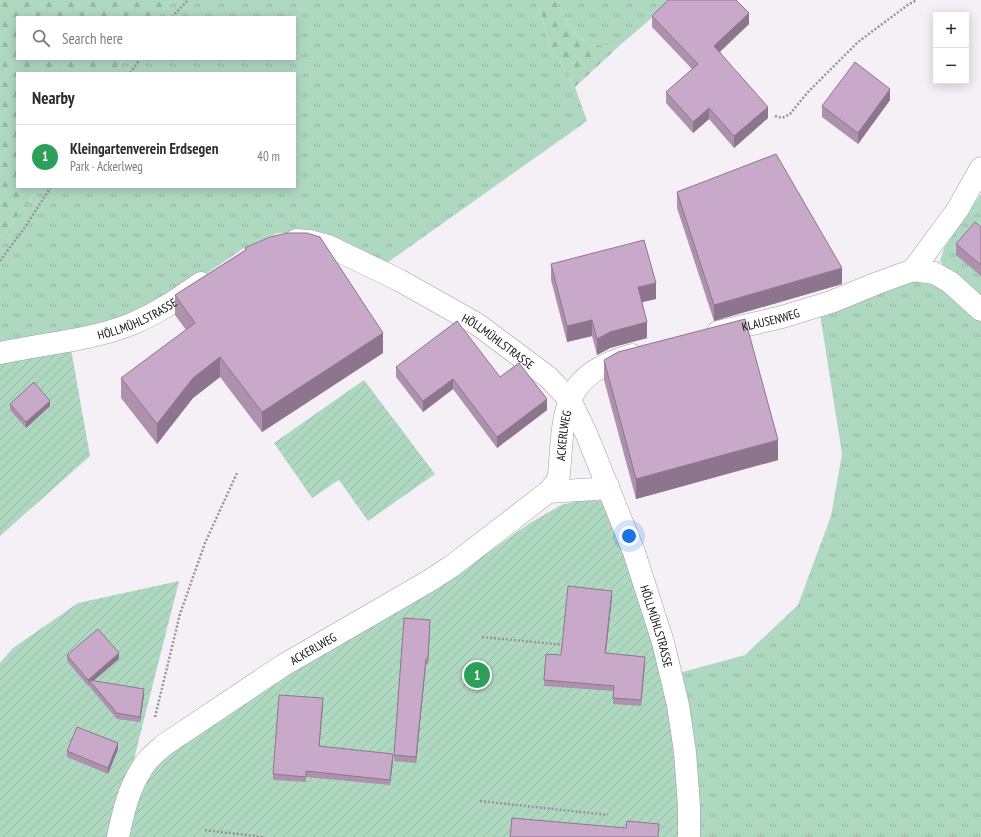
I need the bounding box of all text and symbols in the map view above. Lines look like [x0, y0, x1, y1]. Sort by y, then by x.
map controls [933, 12, 969, 84]
button: + [933, 12, 969, 48]
search box [16, 16, 296, 60]
icon: search [30, 27, 52, 49]
text: Search here [62, 29, 123, 48]
button: − [933, 48, 969, 84]
text: Nearby [32, 87, 75, 109]
text: Kleingartenverein Erdsegen [70, 139, 218, 158]
text: 1 [42, 148, 48, 165]
text: 40 m [257, 148, 280, 165]
text: Park · Ackerlweg [70, 158, 143, 175]
street label: HÖLLMÜHLSTRASSE [96, 294, 179, 342]
street label: KLAUSENWEG [740, 305, 801, 334]
street label: HÖLLMÜHLSTRASSE [460, 310, 537, 372]
street label: ACKERLWEG [553, 408, 574, 461]
your location [619, 526, 639, 546]
street label: HÖLLMÜHLSTRASSE [638, 583, 676, 669]
street label: ACKERLWEG [287, 629, 339, 667]
pin: 1 [464, 660, 490, 690]

